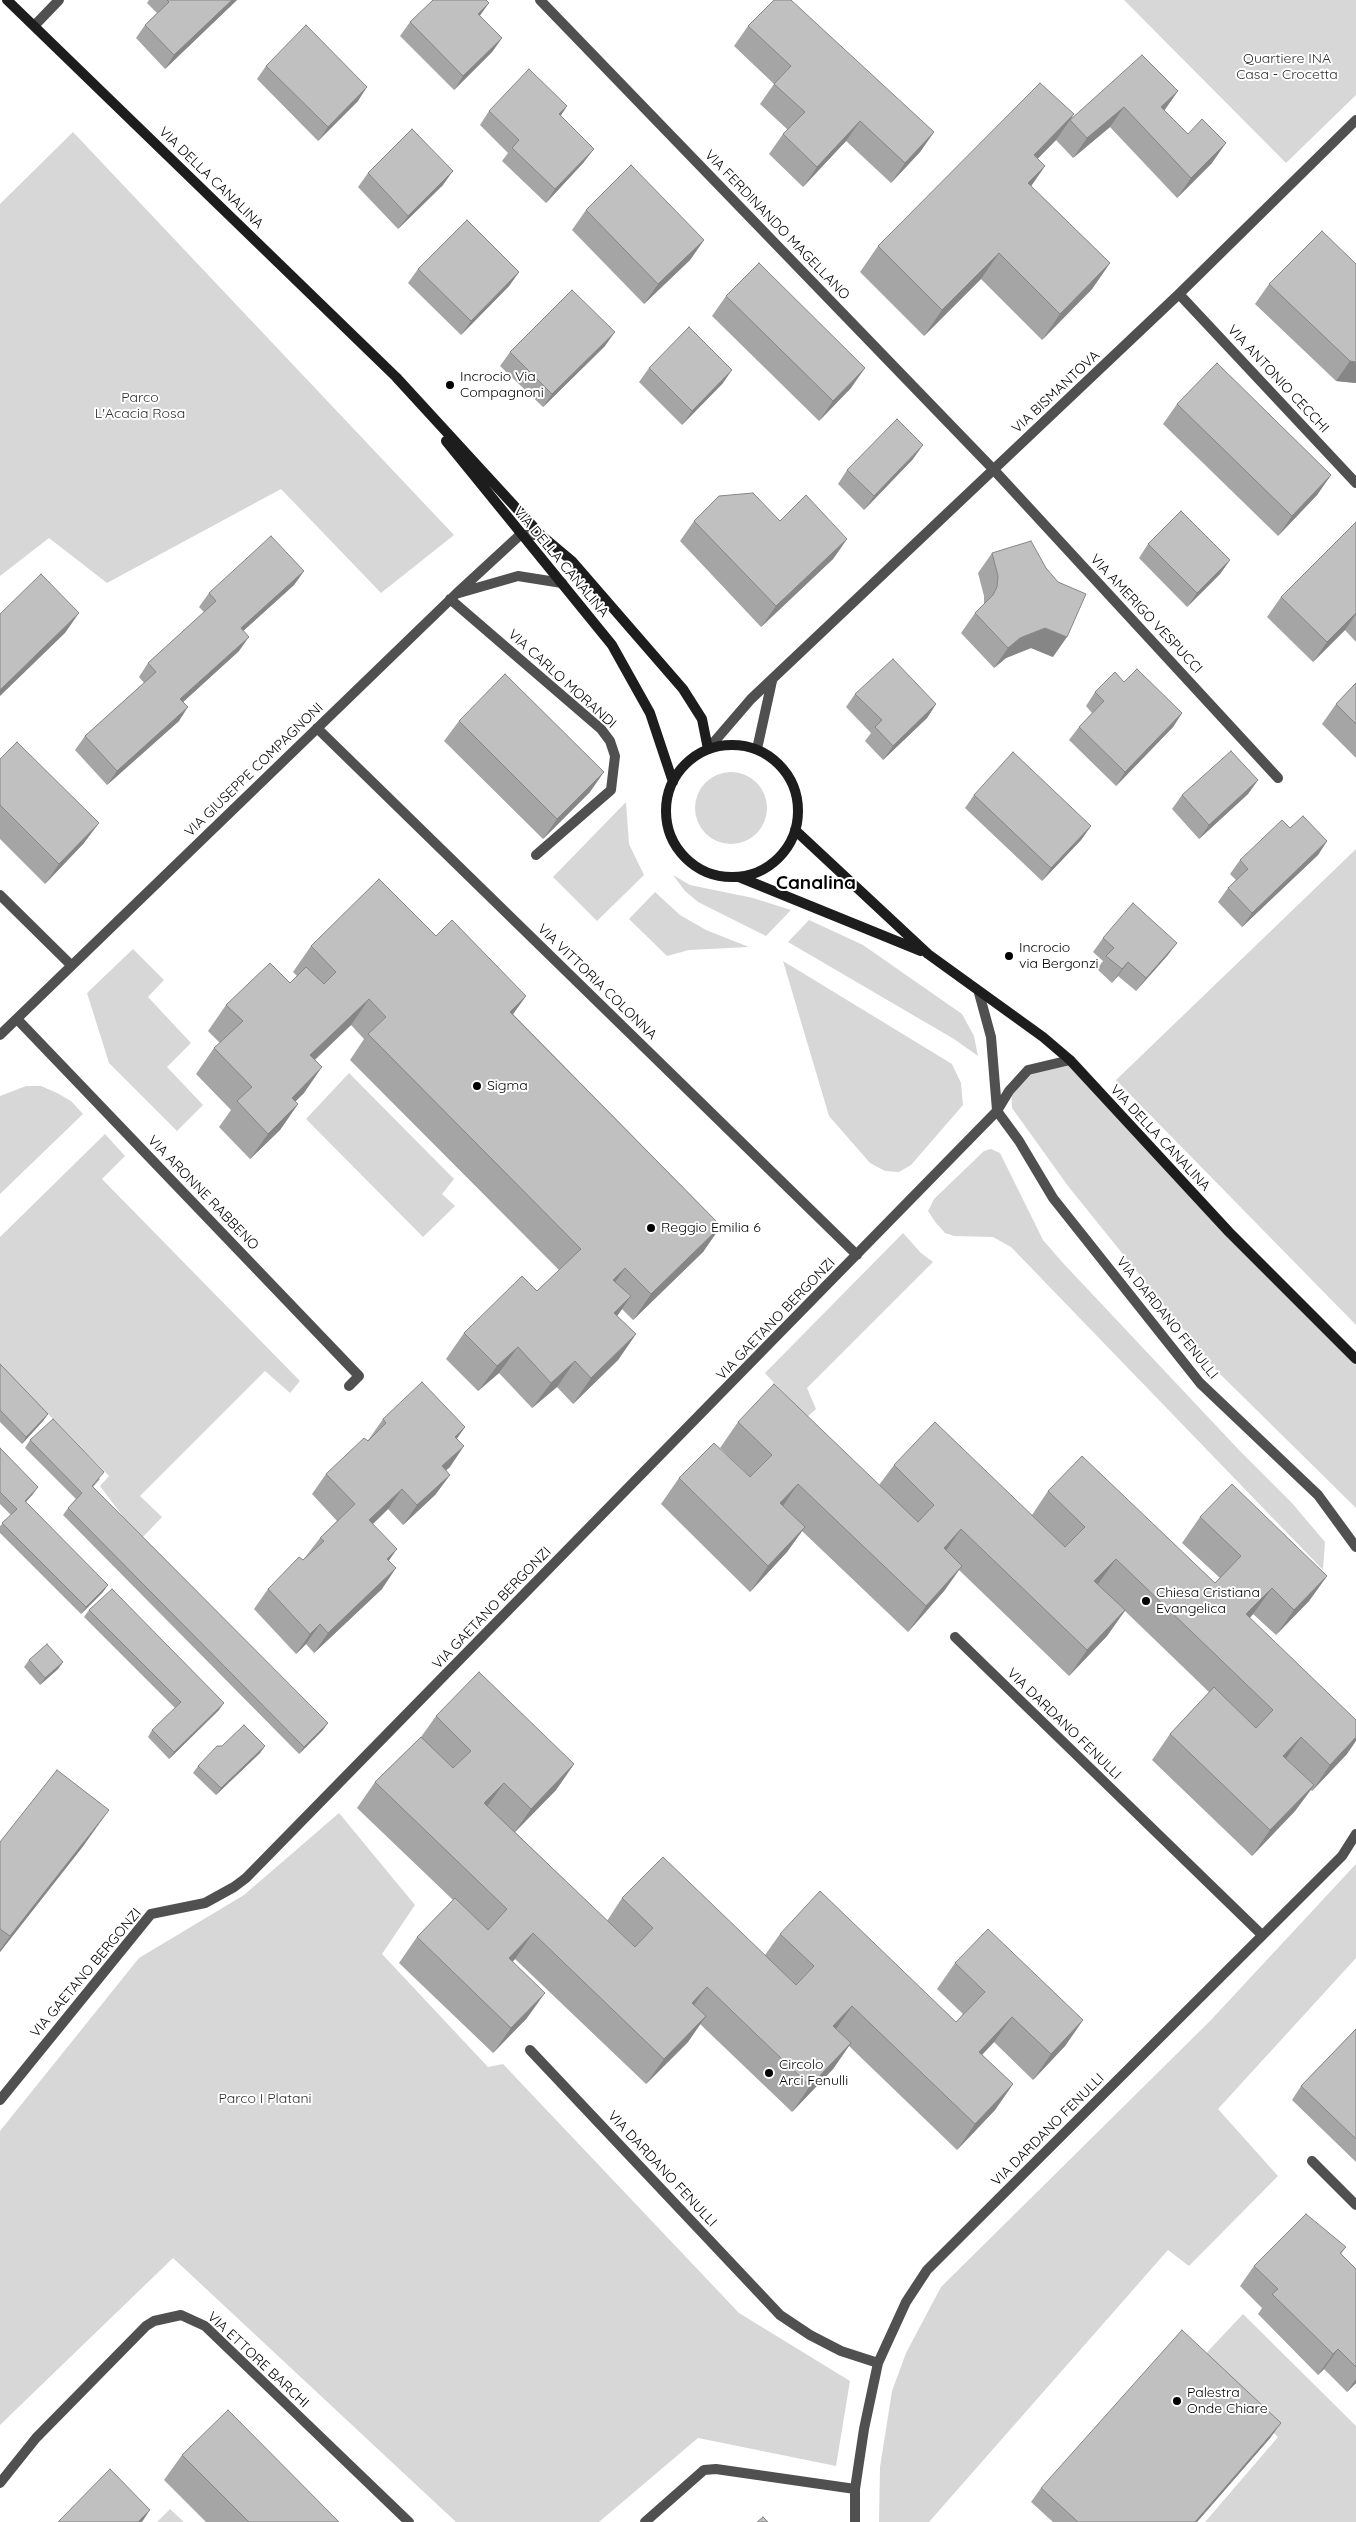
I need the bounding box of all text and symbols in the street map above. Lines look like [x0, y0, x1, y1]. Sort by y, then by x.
park label: Quartiere INA Casa - Crocetta [1236, 51, 1338, 84]
street label: VIA DELLA CANALINA [155, 124, 267, 232]
street label: VIA FERDINANDO MAGELLANO [701, 147, 853, 303]
street label: VIA ANTONIO CECCHI [1224, 322, 1332, 436]
street label: VIA BISMANTOVA [1009, 347, 1103, 437]
place label: Incrocio Via Compagnoni [460, 369, 544, 402]
marker: Incrocio Via Compagnoni [444, 379, 456, 391]
park label: Parco L'Acacia Rosa [95, 390, 185, 422]
street label: VIA DELLA CANALINA [510, 503, 612, 621]
street label: VIA AMERIGO VESPUCCI [1086, 551, 1206, 677]
street label: VIA CARLO MORANDI [504, 626, 620, 732]
street label: VIA GIUSEPPE COMPAGNONI [181, 699, 327, 841]
district label: Canalina [776, 872, 856, 894]
street label: VIA VITTORIA COLONNA [534, 921, 660, 1043]
place label: Incrocio via Bergonzi [1019, 940, 1099, 972]
marker: Incrocio via Bergonzi [1003, 950, 1015, 962]
place label: Sigma [487, 1078, 528, 1094]
marker: Sigma [471, 1080, 483, 1092]
street label: VIA DELLA CANALINA [1106, 1081, 1214, 1195]
street label: VIA ARONNE RABBENO [144, 1132, 262, 1254]
place label: Reggio Emilia 6 [661, 1220, 761, 1236]
marker: Reggio Emilia 6 [645, 1222, 657, 1234]
street label: VIA GAETANO BERGONZI [713, 1254, 839, 1384]
street label: VIA DARDANO FENULLI [1113, 1254, 1221, 1382]
street label: VIA GAETANO BERGONZI [429, 1543, 555, 1673]
place label: Chiesa Cristiana Evangelica [1156, 1585, 1260, 1618]
marker: Chiesa Cristiana Evangelica [1140, 1595, 1152, 1607]
street label: VIA DARDANO FENULLI [1003, 1665, 1125, 1783]
street label: VIA GAETANO BERGONZI [27, 1905, 145, 2041]
place label: Circolo Arci Fenulli [779, 2057, 848, 2090]
marker: Circolo Arci Fenulli [763, 2067, 775, 2079]
street label: VIA DARDANO FENULLI [988, 2070, 1108, 2190]
park label: Parco I Platani [218, 2091, 312, 2107]
street label: VIA DARDANO FENULLI [604, 2108, 720, 2230]
street label: VIA ETTORE BARCHI [204, 2309, 312, 2411]
place label: Palestra Onde Chiare [1187, 2385, 1268, 2418]
marker: Palestra Onde Chiare [1171, 2395, 1183, 2407]

